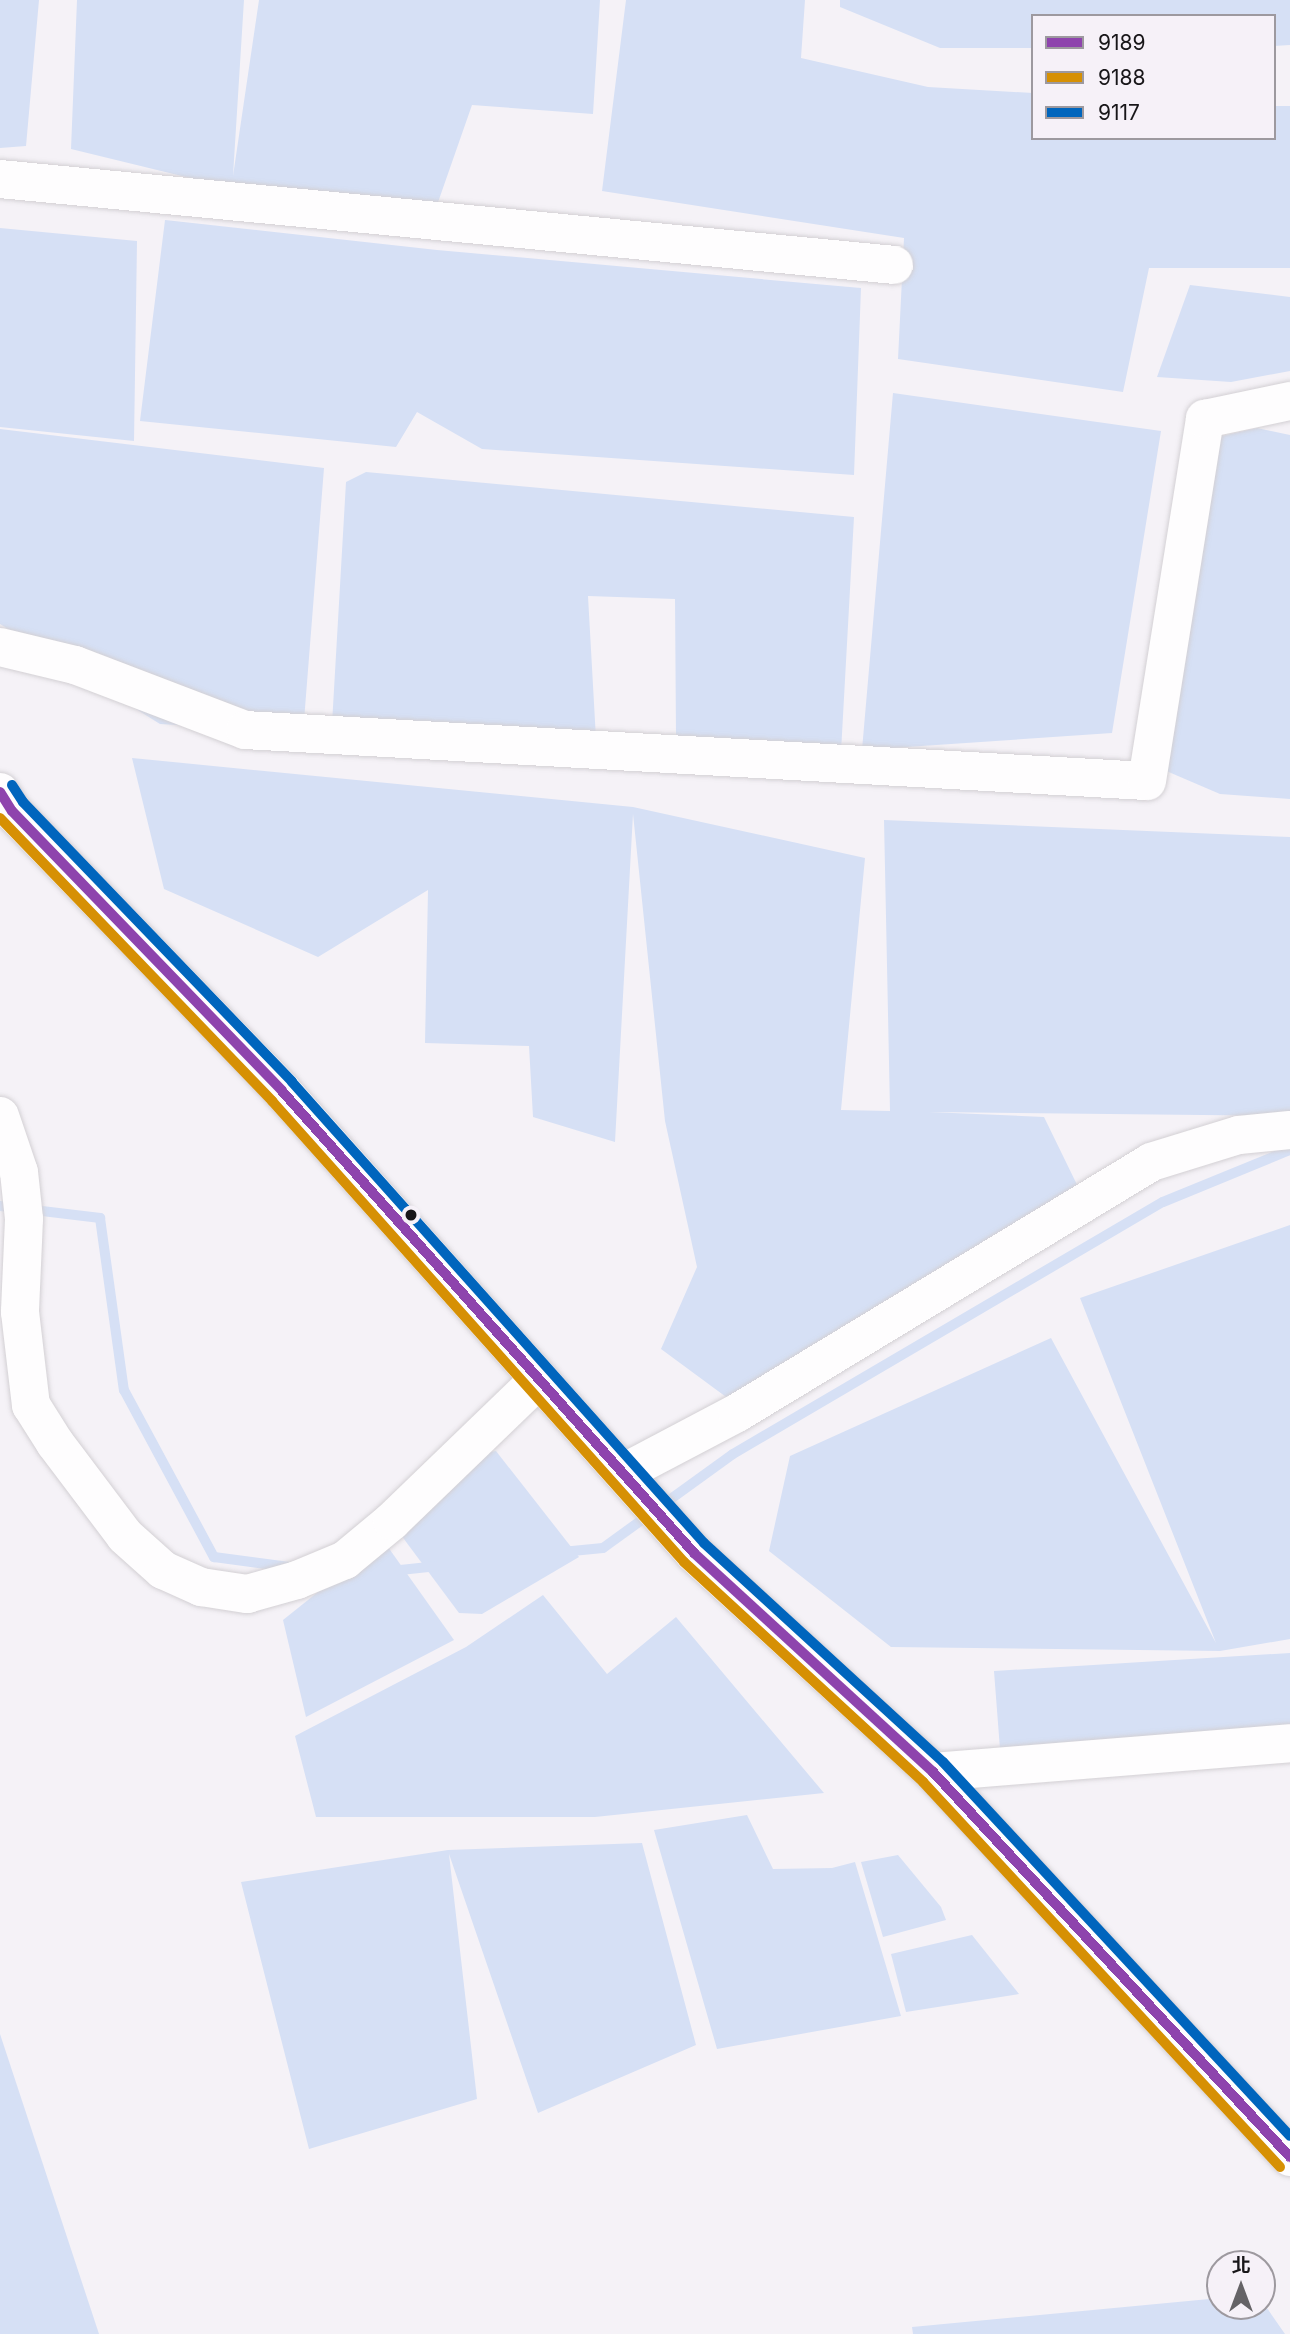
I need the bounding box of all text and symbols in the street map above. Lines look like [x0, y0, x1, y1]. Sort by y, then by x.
legend [1031, 14, 1276, 140]
text: 9189 [1098, 30, 1146, 55]
text: 9188 [1098, 65, 1146, 90]
text: 9117 [1098, 100, 1140, 125]
unlabelled marker [404, 1208, 418, 1222]
north arrow [1206, 2250, 1276, 2320]
text: 北 [1231, 2254, 1251, 2277]

